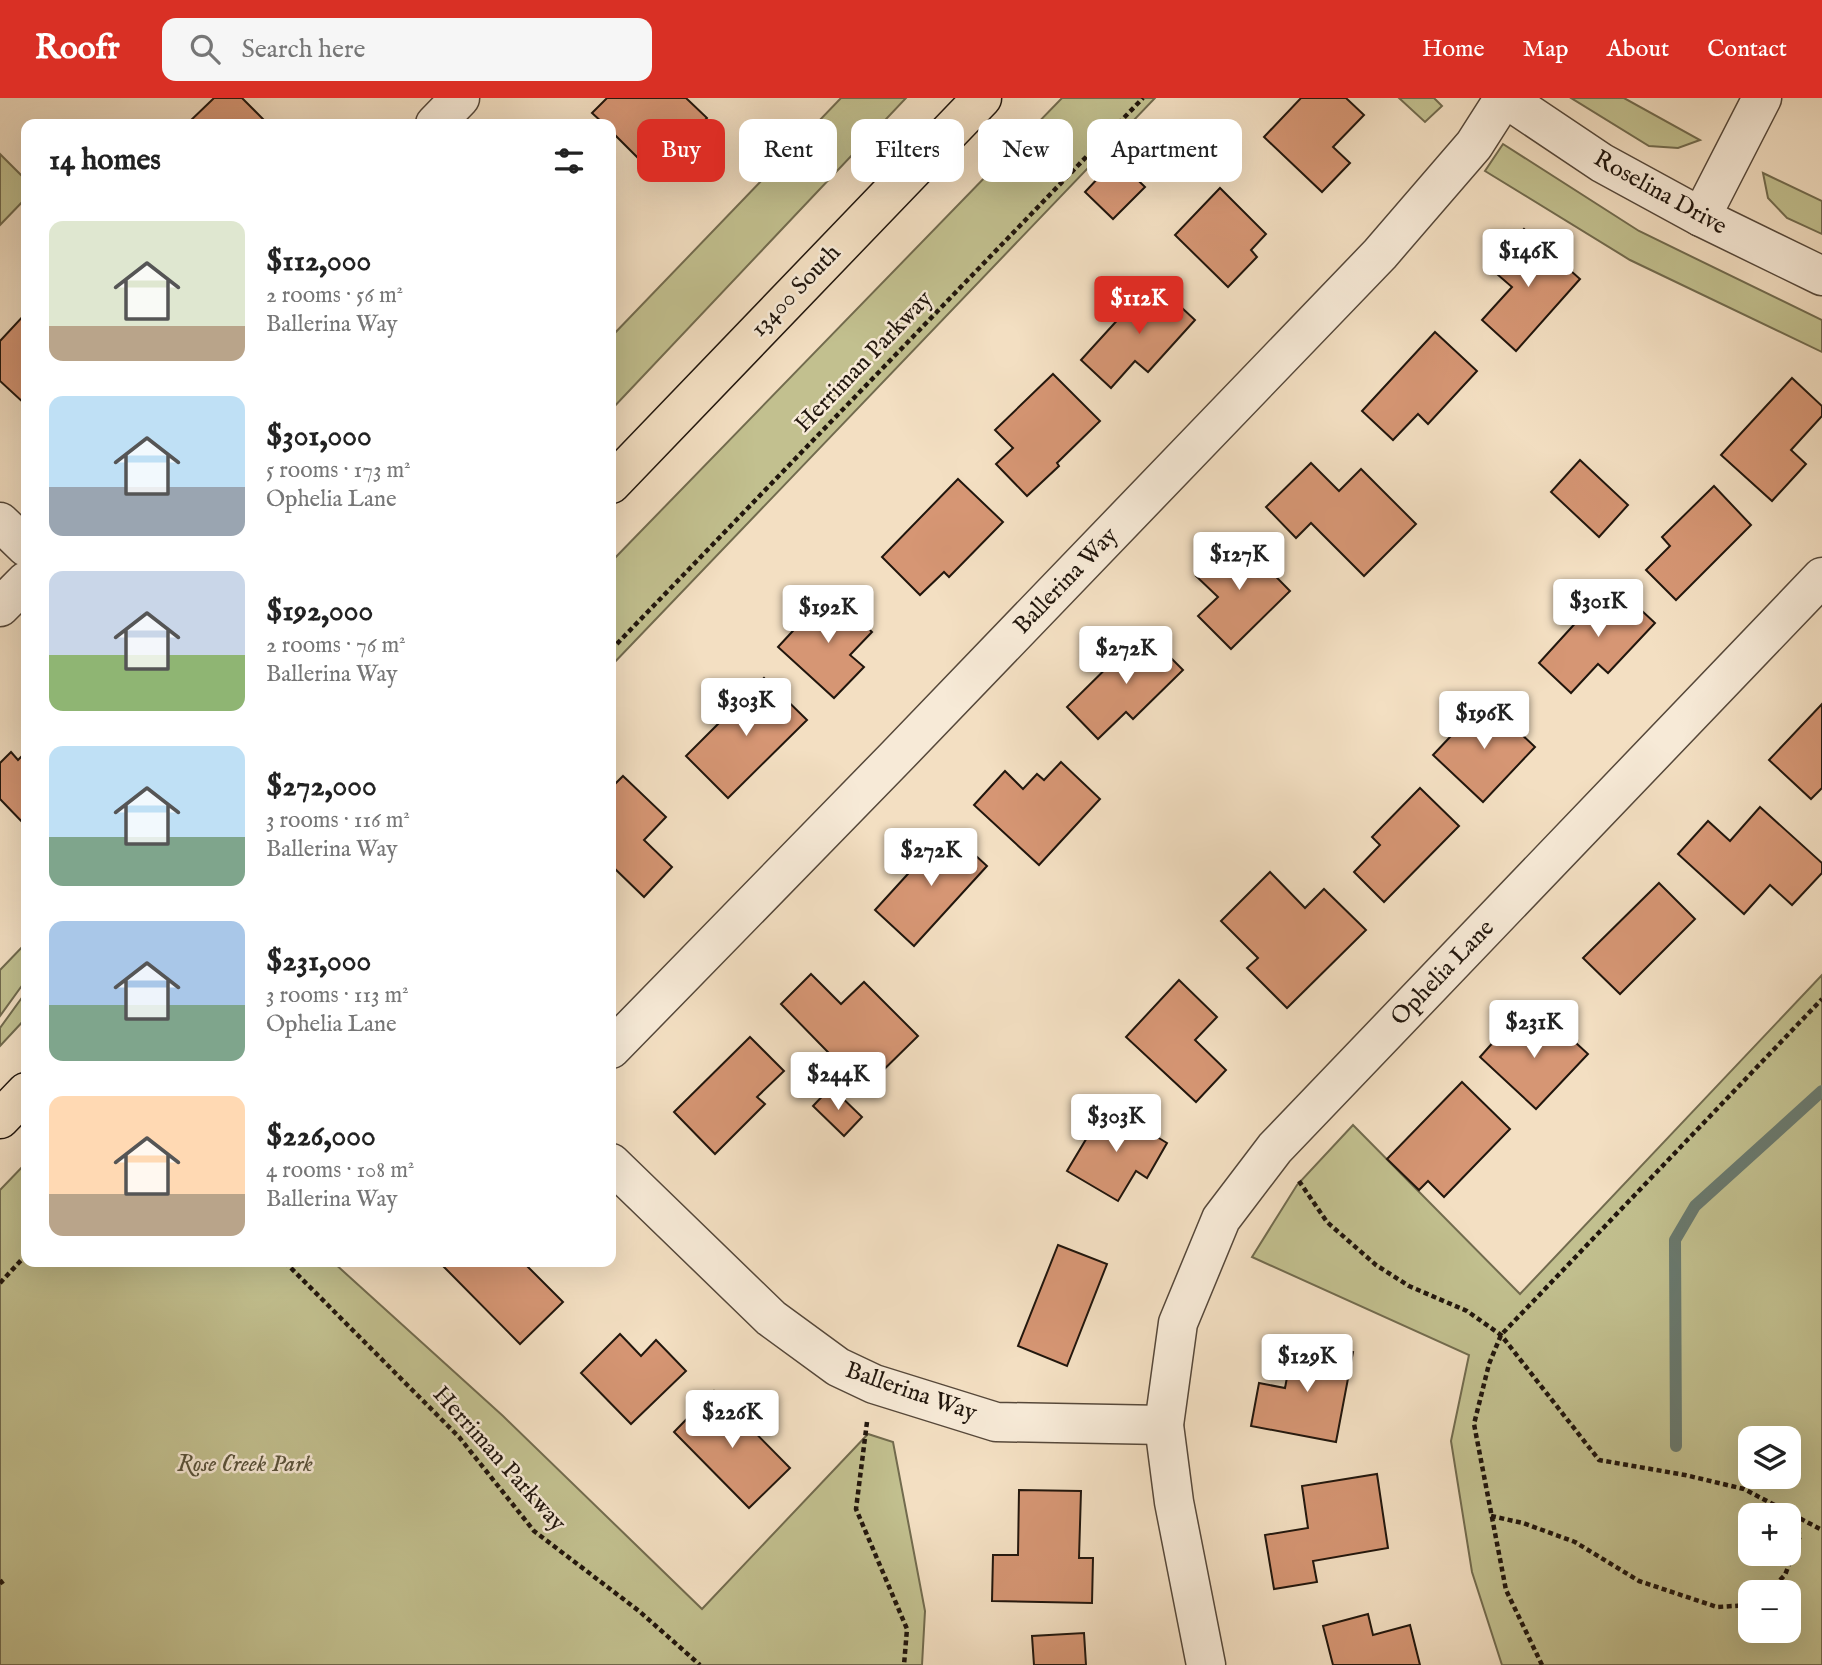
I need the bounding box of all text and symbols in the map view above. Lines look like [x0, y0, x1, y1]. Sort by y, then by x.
search box [162, 18, 652, 81]
text: Roofr [35, 28, 120, 70]
icon: search [186, 30, 224, 68]
text: Search here [242, 33, 365, 66]
text: Home [1422, 34, 1485, 65]
text: Map [1523, 34, 1569, 65]
text: About [1607, 34, 1669, 65]
text: Contact [1707, 34, 1787, 65]
chip: Buy [637, 119, 725, 182]
chip: Rent [739, 119, 837, 182]
chip: Filters [851, 119, 964, 182]
chip: New [978, 119, 1073, 182]
chip: Apartment [1087, 119, 1242, 182]
text: 14 homes [49, 142, 161, 180]
icon: filters [550, 142, 588, 180]
street label: Roselina Drive [1588, 144, 1732, 242]
pin: $146K [1479, 230, 1577, 289]
text: $146K [1499, 237, 1557, 266]
street label: 13400 South [744, 238, 848, 344]
text: $112,000 [266, 243, 371, 281]
icon: home [105, 249, 189, 333]
pin: $112K [1090, 276, 1188, 336]
text: 2 rooms · 56 m² [266, 281, 403, 310]
street label: Herriman Parkway [788, 284, 940, 439]
text: $112K [1110, 284, 1168, 313]
text: Ballerina Way [266, 310, 398, 339]
text: $301,000 [266, 418, 372, 456]
icon: home [105, 424, 189, 508]
text: 5 rooms · 173 m² [266, 456, 411, 485]
text: Ophelia Lane [266, 485, 397, 514]
street label: Ballerina Way [1007, 521, 1125, 641]
pin: $127K [1190, 532, 1288, 592]
text: $127K [1209, 540, 1269, 569]
pin: $301K [1549, 580, 1647, 639]
pin: $192K [779, 586, 877, 645]
text: $301K [1569, 587, 1627, 616]
text: $192,000 [266, 593, 373, 631]
text: $192K [799, 593, 857, 622]
icon: home [105, 599, 189, 683]
pin: $272K [1077, 626, 1175, 686]
text: 2 rooms · 76 m² [266, 631, 406, 660]
text: $272K [1095, 634, 1157, 663]
text: Ballerina Way [266, 660, 398, 689]
pin: $303K [697, 678, 795, 738]
text: $303K [717, 686, 775, 715]
pin: $196K [1435, 692, 1533, 751]
text: $196K [1455, 699, 1513, 728]
text: $272,000 [266, 768, 377, 806]
icon: home [105, 774, 189, 858]
text: 3 rooms · 116 m² [266, 806, 410, 835]
pin: $272K [882, 828, 980, 888]
text: Ballerina Way [266, 835, 398, 864]
text: $272K [900, 836, 962, 865]
street label: Ophelia Lane [1384, 913, 1502, 1033]
text: $231,000 [266, 943, 371, 981]
icon: home [105, 949, 189, 1033]
text: 3 rooms · 113 m² [266, 981, 409, 1010]
pin: $231K [1485, 1000, 1583, 1060]
text: $231K [1505, 1008, 1563, 1037]
text: Ophelia Lane [266, 1010, 397, 1039]
pin: $244K [789, 1052, 887, 1112]
text: $244K [807, 1060, 869, 1089]
pin: $303K [1067, 1094, 1165, 1154]
text: $303K [1087, 1102, 1145, 1131]
text: $226,000 [266, 1118, 376, 1156]
icon: home [105, 1124, 189, 1208]
text: 4 rooms · 108 m² [266, 1156, 414, 1185]
text: Ballerina Way [266, 1185, 398, 1214]
pin: $129K [1258, 1334, 1356, 1394]
text: $129K [1278, 1342, 1336, 1371]
street label: Ballerina Way [841, 1355, 981, 1429]
street label: Herriman Parkway [425, 1380, 573, 1538]
pin: $226K [683, 1390, 781, 1450]
text: $226K [702, 1398, 762, 1427]
map controls [1738, 1426, 1801, 1643]
button: layers [1738, 1426, 1801, 1489]
park label: Rose Creek Park [177, 1449, 313, 1480]
button: + [1738, 1503, 1801, 1566]
button: − [1738, 1580, 1801, 1643]

